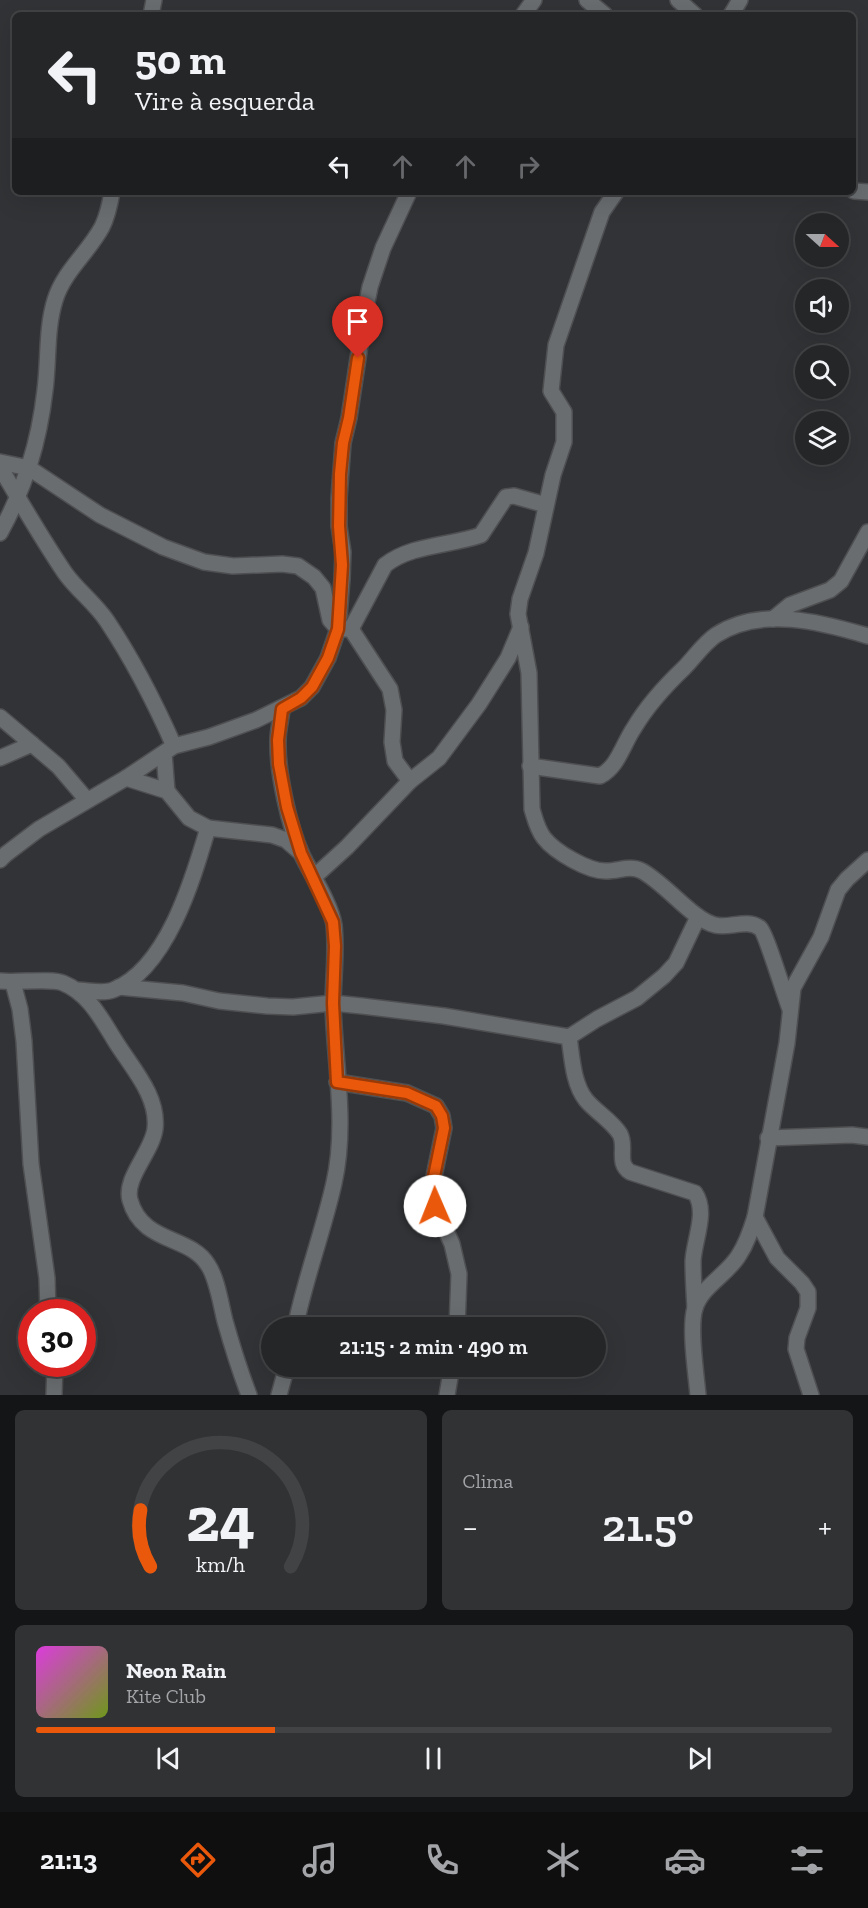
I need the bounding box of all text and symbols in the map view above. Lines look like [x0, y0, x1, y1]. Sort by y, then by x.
text: 50 m [135, 34, 226, 85]
icon: left [36, 36, 114, 114]
text: Vire à esquerda [135, 85, 315, 117]
icon: left [323, 150, 356, 183]
icon: ahead [386, 150, 419, 183]
icon: ahead [449, 150, 482, 183]
icon: right [512, 150, 545, 183]
north arrow [795, 213, 849, 267]
map controls [795, 213, 849, 465]
button: sound [795, 279, 849, 333]
pin [332, 296, 383, 358]
icon: arrive [341, 305, 374, 338]
button: search [795, 345, 849, 399]
button: layers [795, 411, 849, 465]
position arrow [403, 1174, 467, 1238]
speed limit sign: 30 [18, 1299, 96, 1377]
text: 21:15 · 2 min · 490 m [339, 1333, 528, 1360]
text: Clima [463, 1469, 513, 1493]
text: 24 [186, 1482, 255, 1557]
text: 21.5° [602, 1499, 694, 1553]
text: − [463, 1507, 478, 1546]
text: + [818, 1507, 832, 1546]
text: km/h [196, 1552, 245, 1577]
text: Neon Rain [126, 1657, 226, 1684]
text: Kite Club [126, 1684, 206, 1708]
icon: previous [152, 1742, 185, 1775]
icon: pause [417, 1742, 450, 1775]
icon: next [683, 1742, 716, 1775]
icon: directions [177, 1839, 219, 1881]
icon: music [299, 1839, 341, 1881]
icon: phone [421, 1839, 463, 1881]
icon: climate [542, 1839, 584, 1881]
icon: car [664, 1839, 706, 1881]
icon: filters [786, 1839, 828, 1881]
text: 21:13 [40, 1844, 97, 1876]

